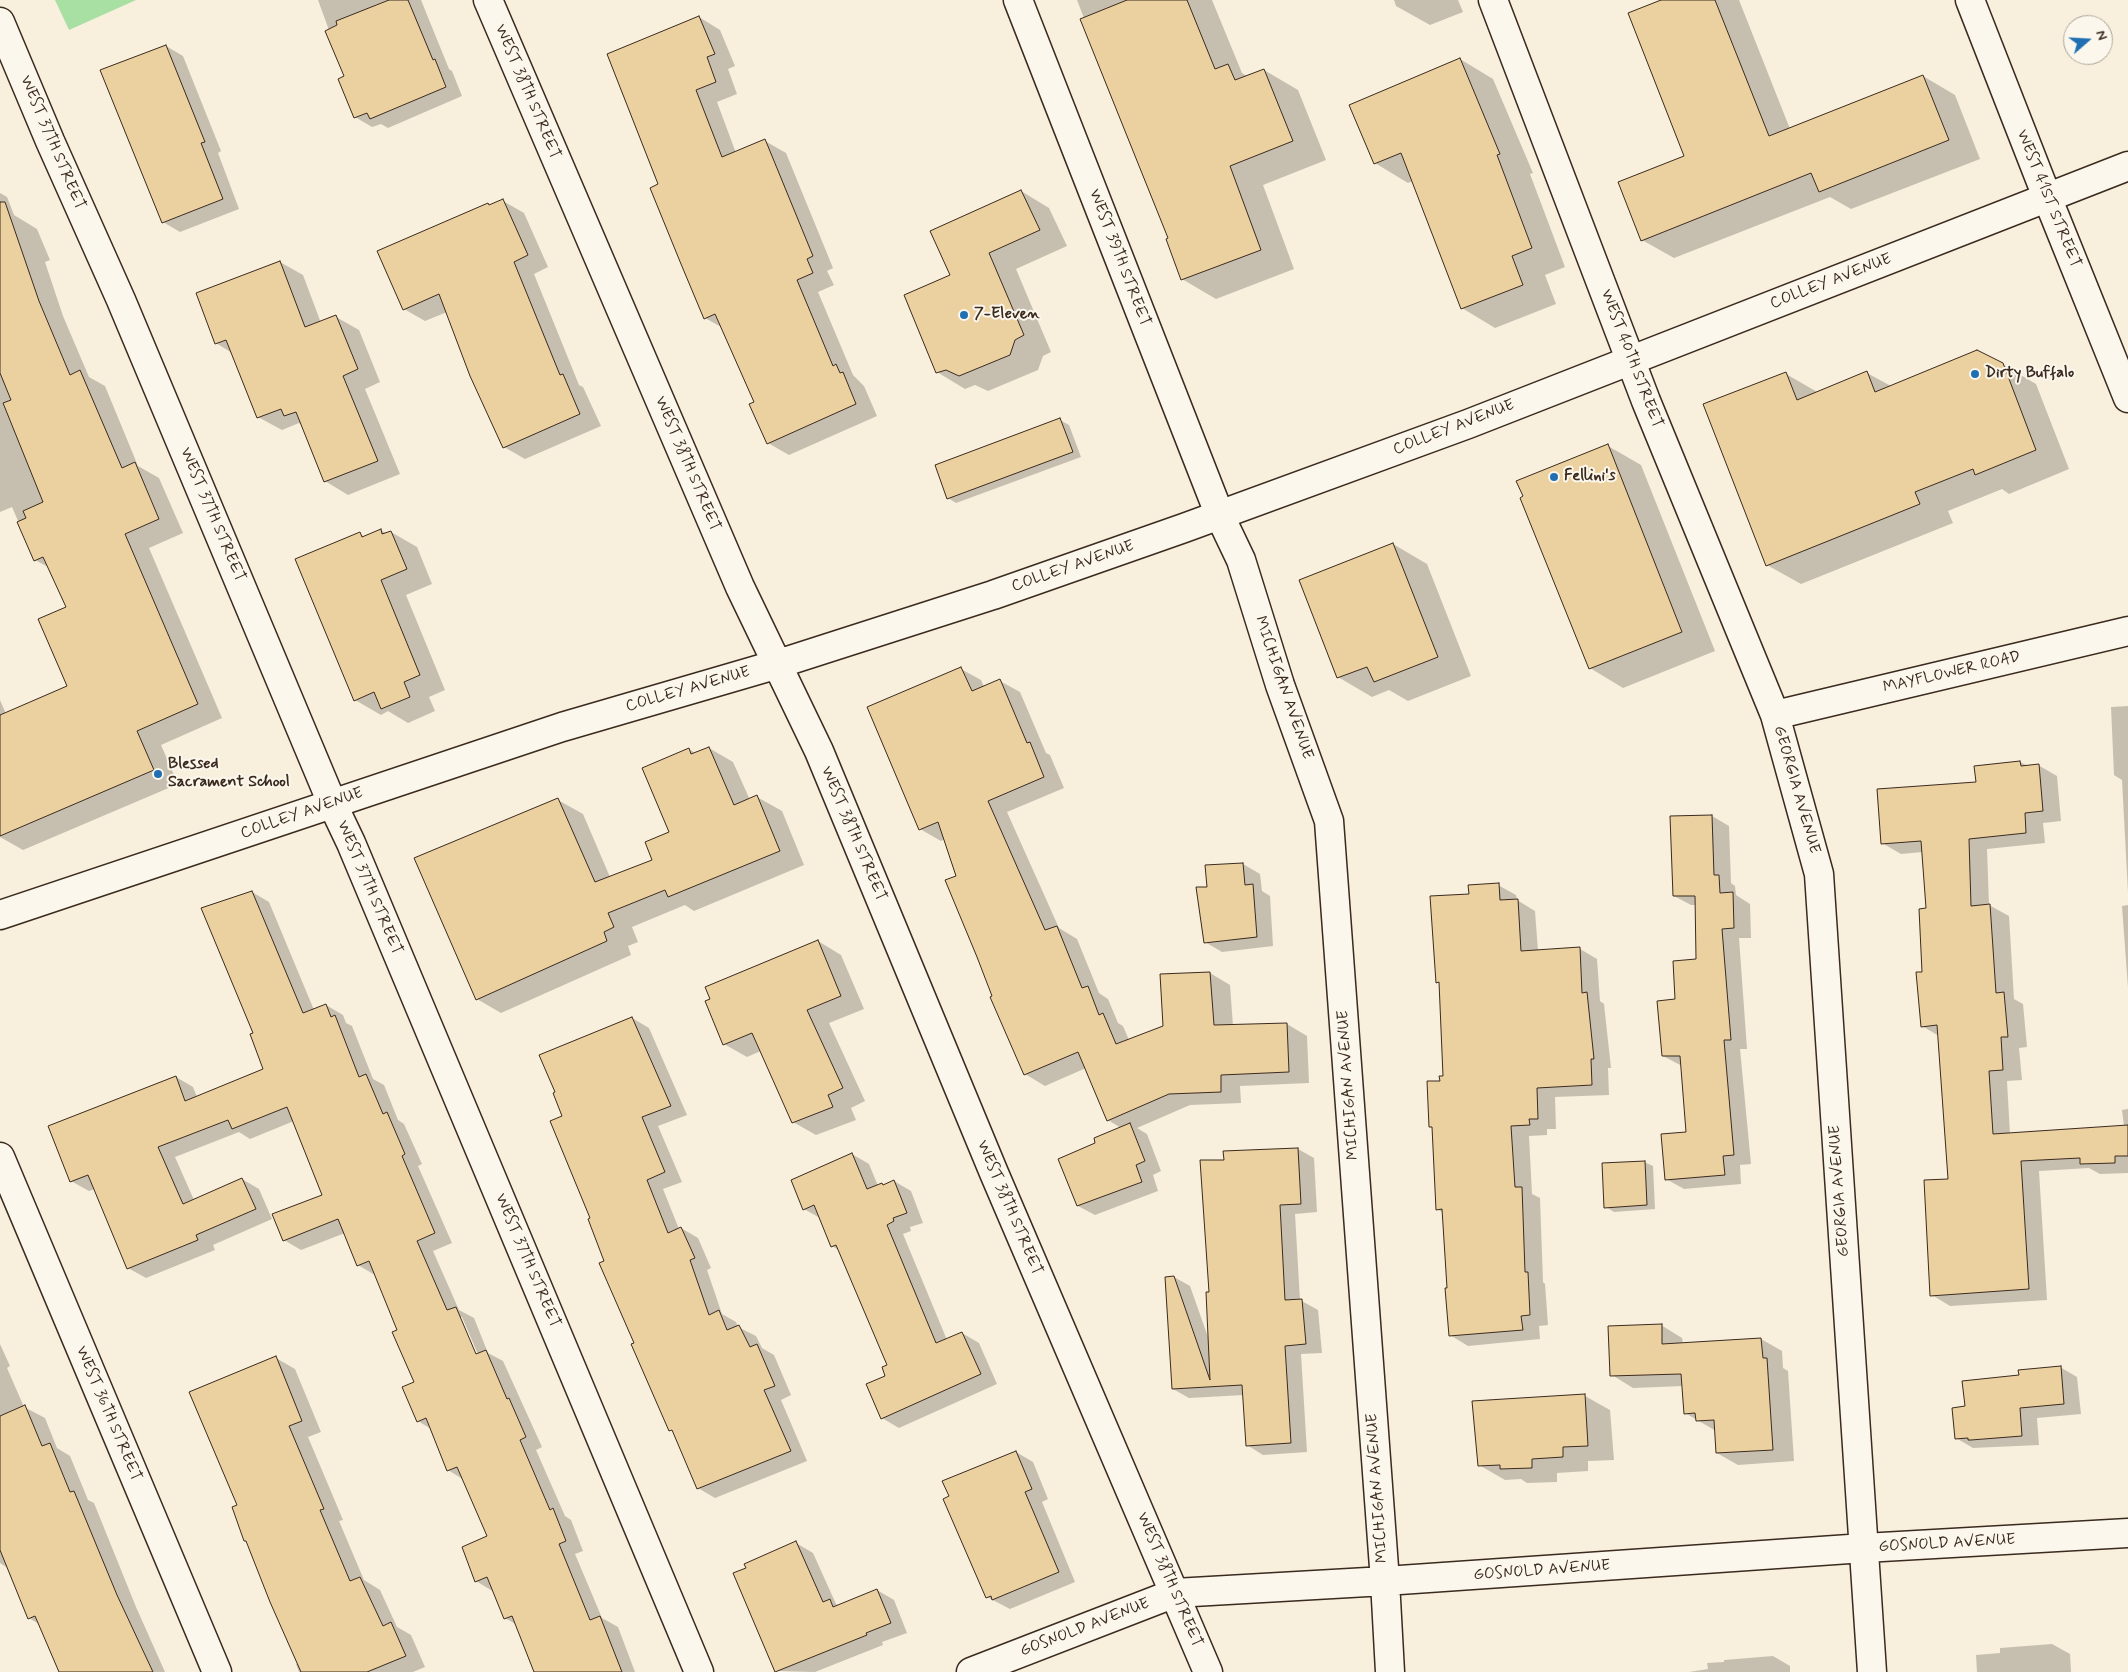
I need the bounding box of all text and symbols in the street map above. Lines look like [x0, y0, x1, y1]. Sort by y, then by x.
north arrow [2063, 15, 2113, 65]
street label: WEST 38TH STREET [490, 22, 564, 162]
text: N [2091, 28, 2111, 43]
street label: WEST 37TH STREET [15, 73, 89, 213]
street label: WEST 41ST STREET [2012, 127, 2084, 271]
street label: WEST 39TH STREET [1084, 187, 1154, 329]
street label: COLLEY AVENUE [1768, 250, 1894, 314]
street label: WEST 40TH STREET [1596, 287, 1666, 431]
place label: 7-Eleven [974, 305, 1040, 325]
marker: 7-Eleven [958, 309, 970, 321]
place label: Dirty Buffalo [1985, 364, 2074, 384]
marker: Dirty Buffalo [1969, 368, 1981, 380]
street label: WEST 38TH STREET [650, 394, 724, 534]
street label: COLLEY AVENUE [1391, 396, 1517, 460]
street label: WEST 37TH STREET [175, 445, 249, 585]
place label: Fellini's [1564, 467, 1616, 487]
marker: Fellini's [1548, 471, 1560, 483]
street label: COLLEY AVENUE [1009, 537, 1137, 597]
street label: MICHIGAN AVENUE [1249, 614, 1317, 762]
street label: MAYFLOWER ROAD [1881, 648, 2023, 698]
street label: COLLEY AVENUE [624, 663, 752, 717]
street label: GEORGIA AVENUE [1769, 724, 1823, 856]
place label: Blessed Sacrament School [168, 755, 290, 793]
street label: WEST 38TH STREET [816, 764, 890, 904]
marker: Blessed Sacrament School [152, 768, 164, 780]
street label: COLLEY AVENUE [238, 784, 366, 844]
street label: WEST 37TH STREET [332, 818, 406, 958]
street label: MICHIGAN AVENUE [1334, 1009, 1364, 1161]
street label: GEORGIA AVENUE [1826, 1124, 1854, 1258]
street label: WEST 38TH STREET [972, 1138, 1046, 1278]
street label: WEST 37TH STREET [490, 1191, 564, 1331]
street label: WEST 36TH STREET [71, 1344, 145, 1484]
street label: MICHIGAN AVENUE [1363, 1412, 1393, 1564]
street label: WEST 38TH STREET [1132, 1510, 1206, 1650]
street label: GOSNOLD AVENUE [1878, 1531, 2016, 1557]
street label: GOSNOLD AVENUE [1473, 1557, 1611, 1585]
street label: GOSNOLD AVENUE [1018, 1594, 1152, 1662]

